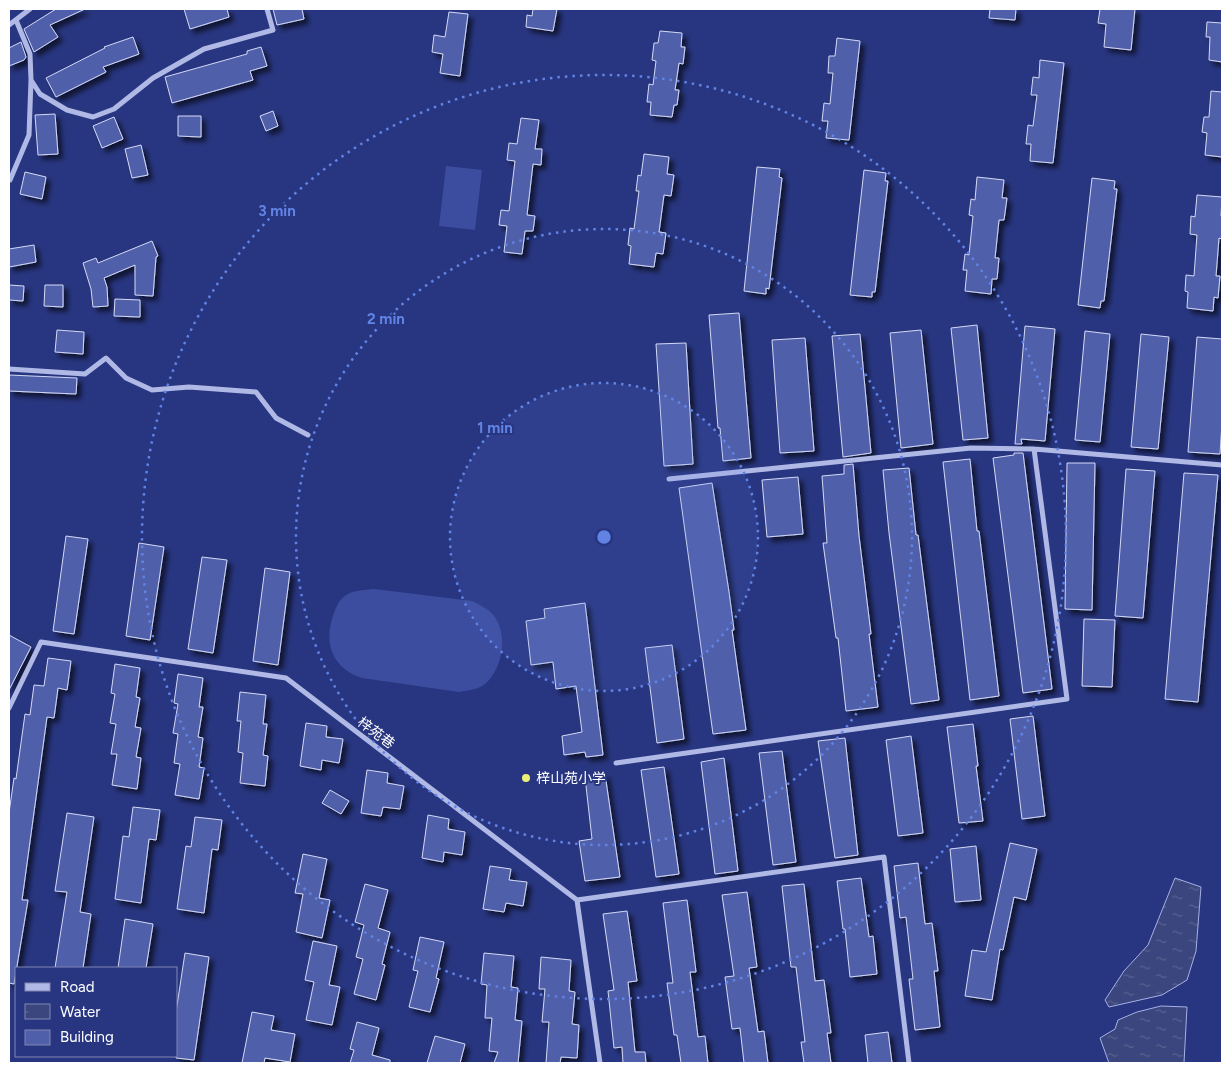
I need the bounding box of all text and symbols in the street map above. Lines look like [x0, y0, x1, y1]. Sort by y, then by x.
text: 3 min [258, 202, 296, 220]
text: 2 min [367, 310, 405, 328]
text: 1 min [477, 419, 513, 437]
centre of rings [595, 528, 613, 546]
street label: 梓苑巷 [354, 714, 398, 752]
place label: 梓山苑小学 [536, 770, 606, 787]
marker: 梓山苑小学 [520, 772, 532, 784]
legend [15, 967, 178, 1057]
text: Road [60, 978, 95, 996]
text: Water [60, 1003, 100, 1021]
text: Building [60, 1028, 114, 1046]

